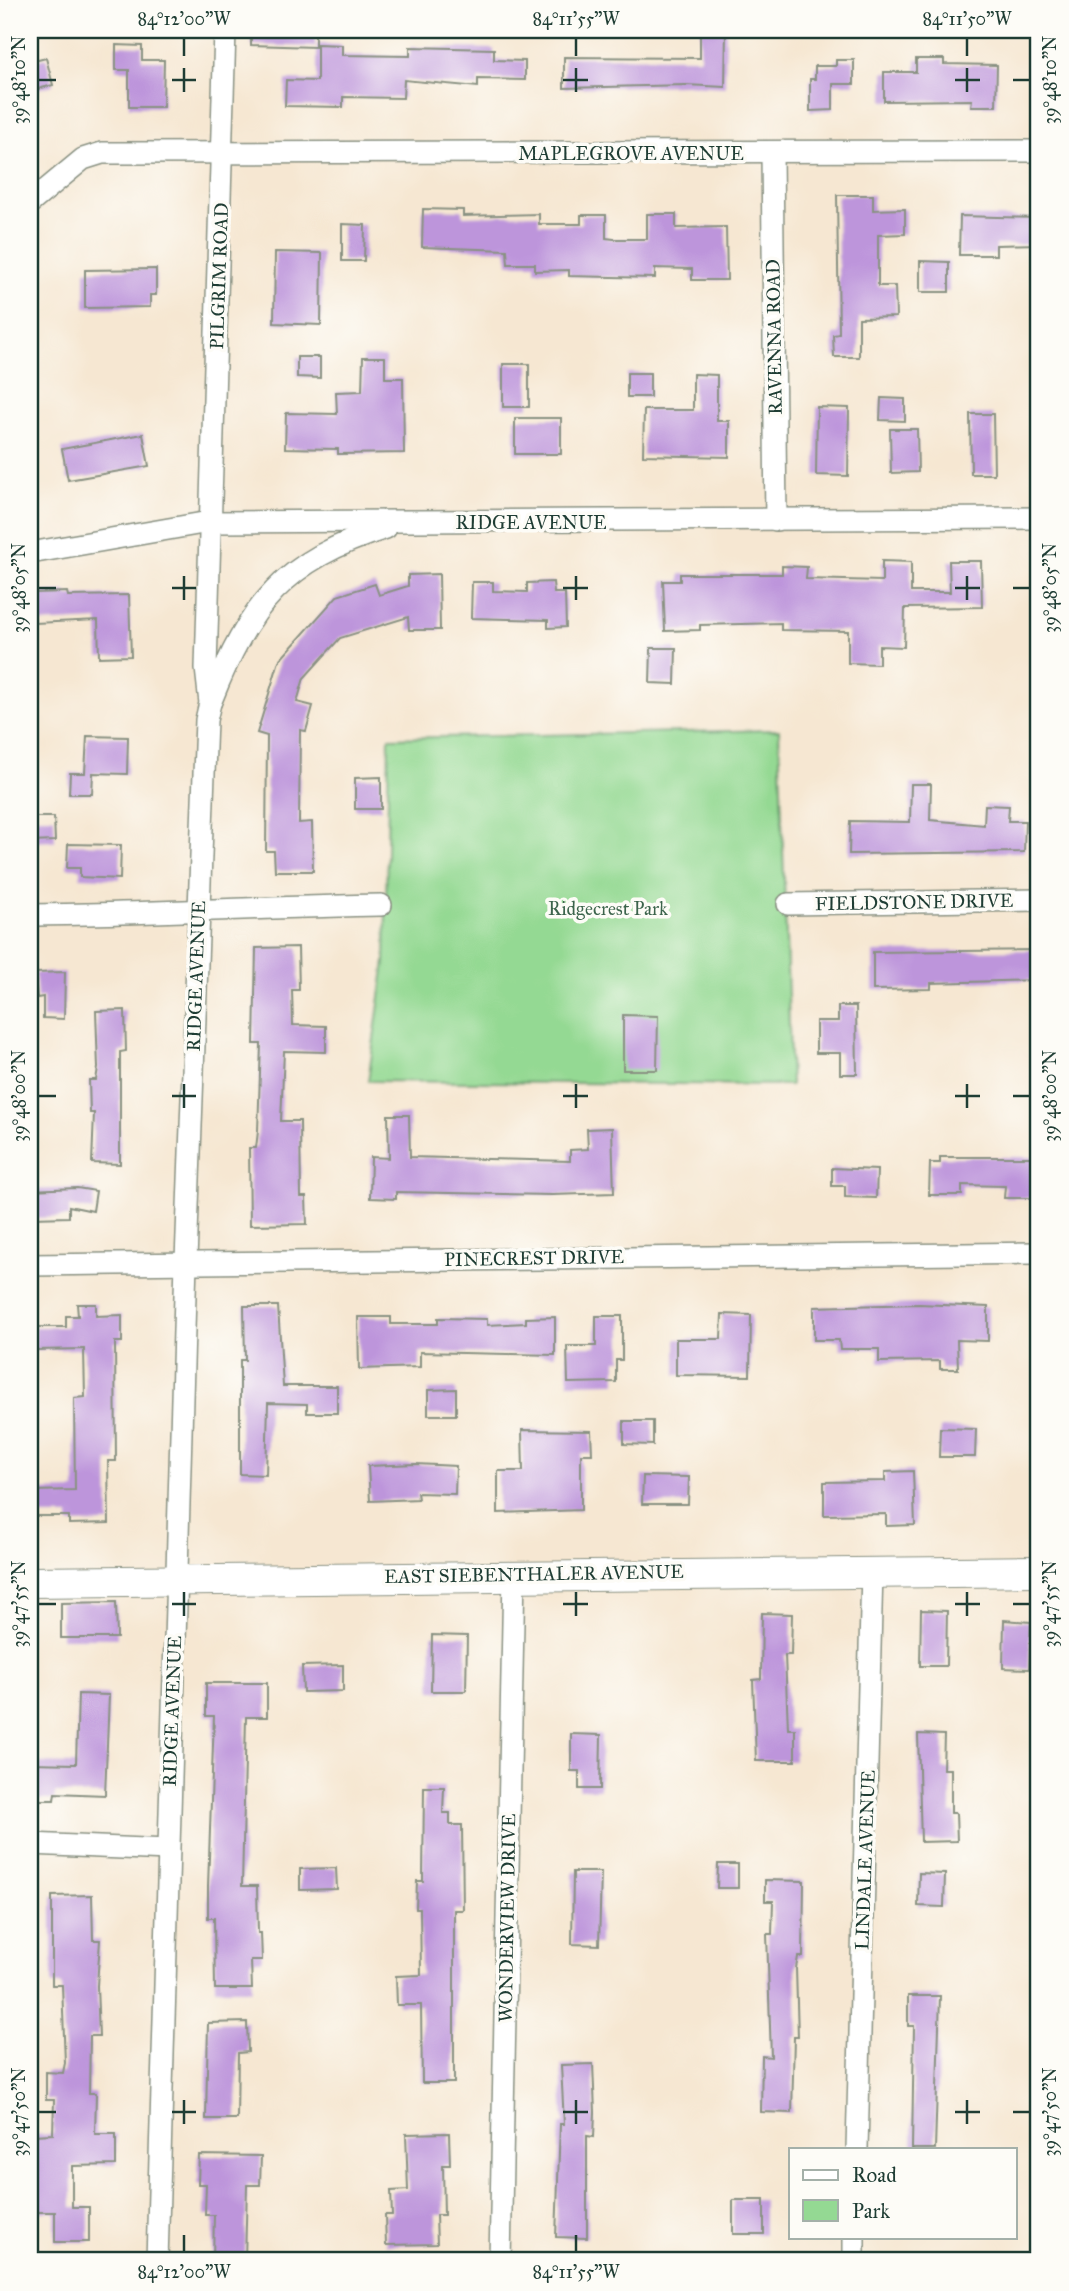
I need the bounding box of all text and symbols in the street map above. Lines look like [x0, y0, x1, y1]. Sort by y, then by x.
text: 84°12'00"W [137, 8, 231, 30]
text: 84°11'55"W [532, 8, 620, 30]
text: 84°11'50"W [922, 8, 1012, 30]
text: 39°48'10"N [8, 36, 30, 124]
text: 39°48'10"N [1039, 36, 1061, 124]
street label: MAPLEGROVE AVENUE [518, 142, 744, 165]
street label: PILGRIM ROAD [205, 202, 233, 350]
street label: RAVENNA ROAD [761, 259, 787, 415]
street label: RIDGE AVENUE [456, 511, 607, 534]
text: 39°48'05"N [8, 543, 30, 633]
text: 39°48'05"N [1039, 543, 1061, 633]
street label: FIELDSTONE DRIVE [815, 889, 1014, 915]
park label: Ridgecrest Park [548, 897, 668, 921]
street label: RIDGE AVENUE [182, 900, 210, 1052]
text: 39°48'00"N [8, 1050, 30, 1142]
text: 39°48'00"N [1039, 1050, 1061, 1142]
street label: PINECREST DRIVE [444, 1245, 624, 1271]
text: 39°47'55"N [8, 1560, 30, 1648]
street label: EAST SIEBENTHALER AVENUE [384, 1560, 684, 1588]
text: 39°47'55"N [1039, 1560, 1061, 1648]
street label: RIDGE AVENUE [158, 1635, 186, 1787]
street label: LINDALE AVENUE [850, 1769, 880, 1951]
street label: WONDERVIEW DRIVE [494, 1813, 520, 2023]
text: 39°47'50"N [8, 2067, 30, 2157]
text: 39°47'50"N [1039, 2067, 1061, 2157]
legend [789, 2148, 1016, 2238]
text: Road [852, 2162, 897, 2188]
text: Park [852, 2198, 890, 2224]
text: 84°12'00"W [137, 2261, 231, 2283]
text: 84°11'55"W [532, 2261, 620, 2283]

